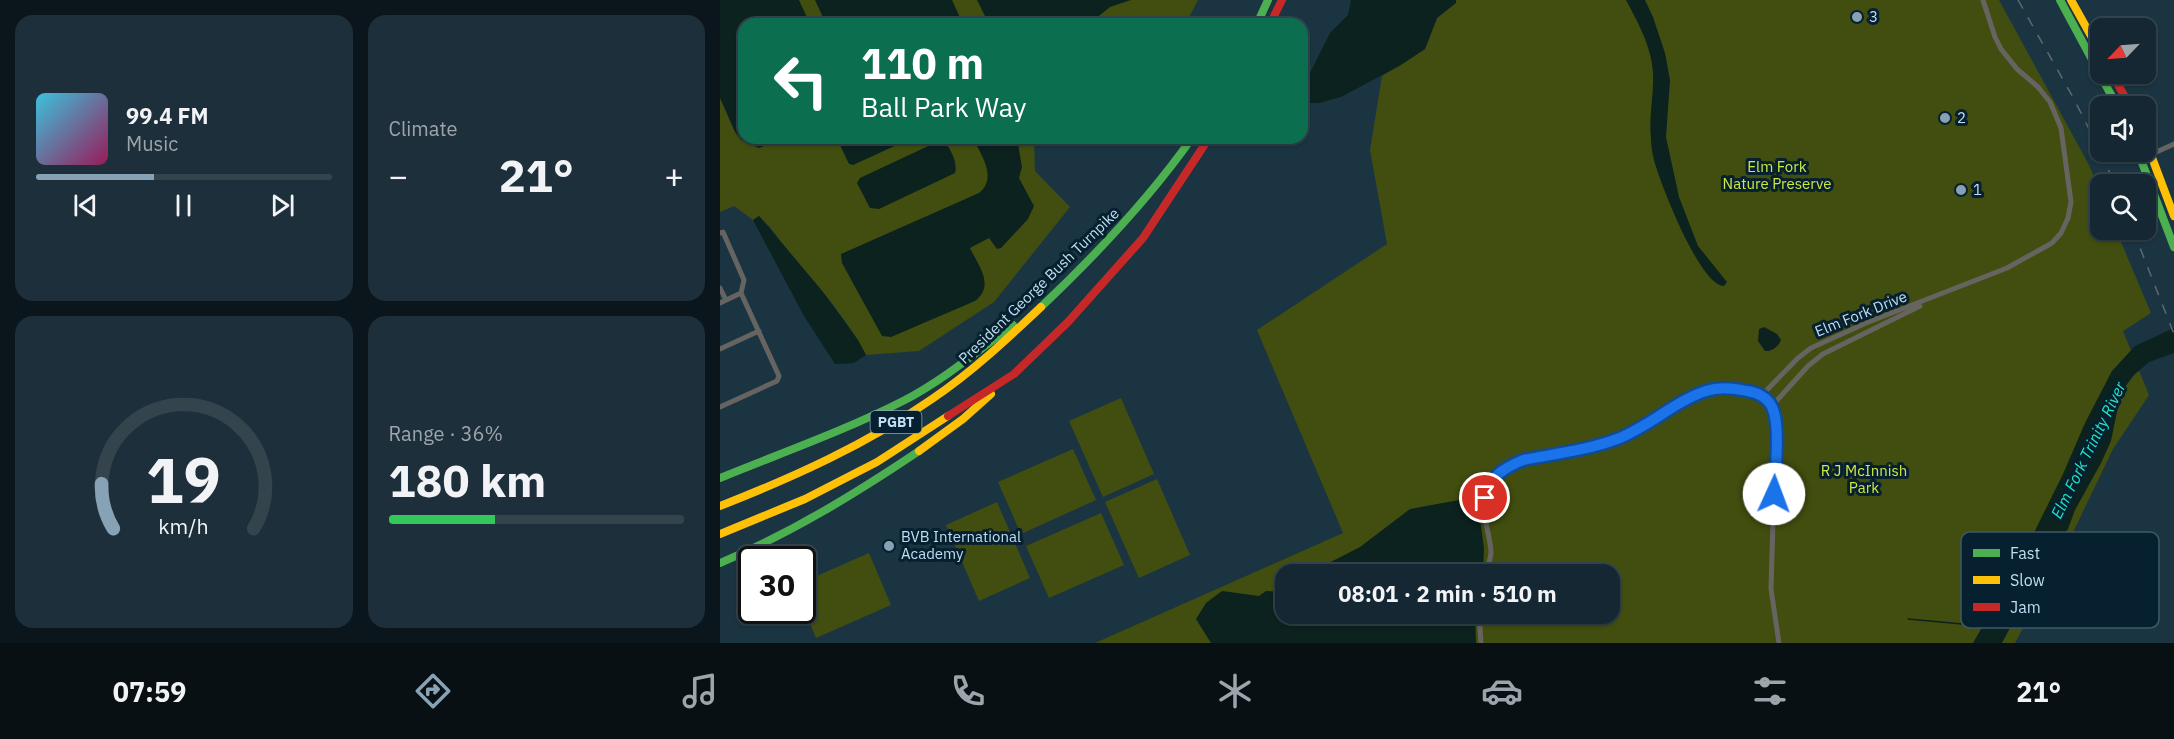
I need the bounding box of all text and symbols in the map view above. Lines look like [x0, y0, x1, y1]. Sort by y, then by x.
place label: 3 [1869, 7, 1878, 26]
marker: 3 [1850, 10, 1864, 24]
north arrow [2090, 18, 2156, 84]
map controls [2090, 18, 2156, 240]
text: 110 m [861, 36, 984, 91]
icon: left [762, 42, 840, 120]
text: Ball Park Way [861, 89, 1027, 124]
button: sound [2090, 96, 2156, 162]
text: 99.4 FM [126, 101, 209, 130]
place label: 2 [1957, 108, 1966, 127]
marker: 2 [1938, 111, 1952, 125]
text: Climate [389, 115, 457, 142]
text: Music [126, 130, 178, 157]
text: 21° [499, 146, 574, 204]
text: − [389, 154, 408, 197]
text: + [664, 154, 684, 197]
park label: Elm Fork Nature Preserve [1723, 157, 1831, 193]
button: search [2090, 174, 2156, 240]
place label: 1 [1973, 180, 1982, 199]
marker: 1 [1954, 183, 1968, 197]
icon: previous [69, 189, 102, 222]
icon: pause [167, 189, 200, 222]
icon: next [266, 189, 299, 222]
street label: President George Bush Turnpike [954, 204, 1123, 368]
street label: Elm Fork Drive [1812, 286, 1910, 341]
water label: Elm Fork Trinity River [2046, 377, 2130, 522]
road number: PGBT [870, 411, 921, 433]
text: Range · 36% [389, 420, 503, 447]
text: 19 [146, 439, 221, 520]
text: 180 km [389, 451, 546, 509]
park label: R J McInnish Park [1821, 461, 1907, 497]
position arrow [1742, 462, 1806, 526]
pin [1459, 472, 1510, 523]
icon: arrive [1468, 481, 1501, 514]
text: km/h [159, 512, 209, 540]
place label: BVB International Academy [901, 527, 1021, 563]
legend [1961, 532, 2159, 628]
marker: BVB International Academy [882, 539, 896, 553]
text: Fast [2010, 543, 2040, 563]
speed limit sign: 30 [738, 546, 816, 624]
text: Slow [2010, 570, 2045, 590]
text: 08:01 · 2 min · 510 m [1338, 579, 1557, 608]
text: Jam [2010, 597, 2041, 617]
icon: directions [412, 670, 454, 712]
icon: music [679, 670, 721, 712]
icon: phone [947, 670, 989, 712]
icon: climate [1214, 670, 1256, 712]
icon: car [1481, 670, 1523, 712]
icon: filters [1749, 670, 1791, 712]
text: 07:59 [113, 674, 186, 709]
text: 21° [2016, 674, 2061, 709]

